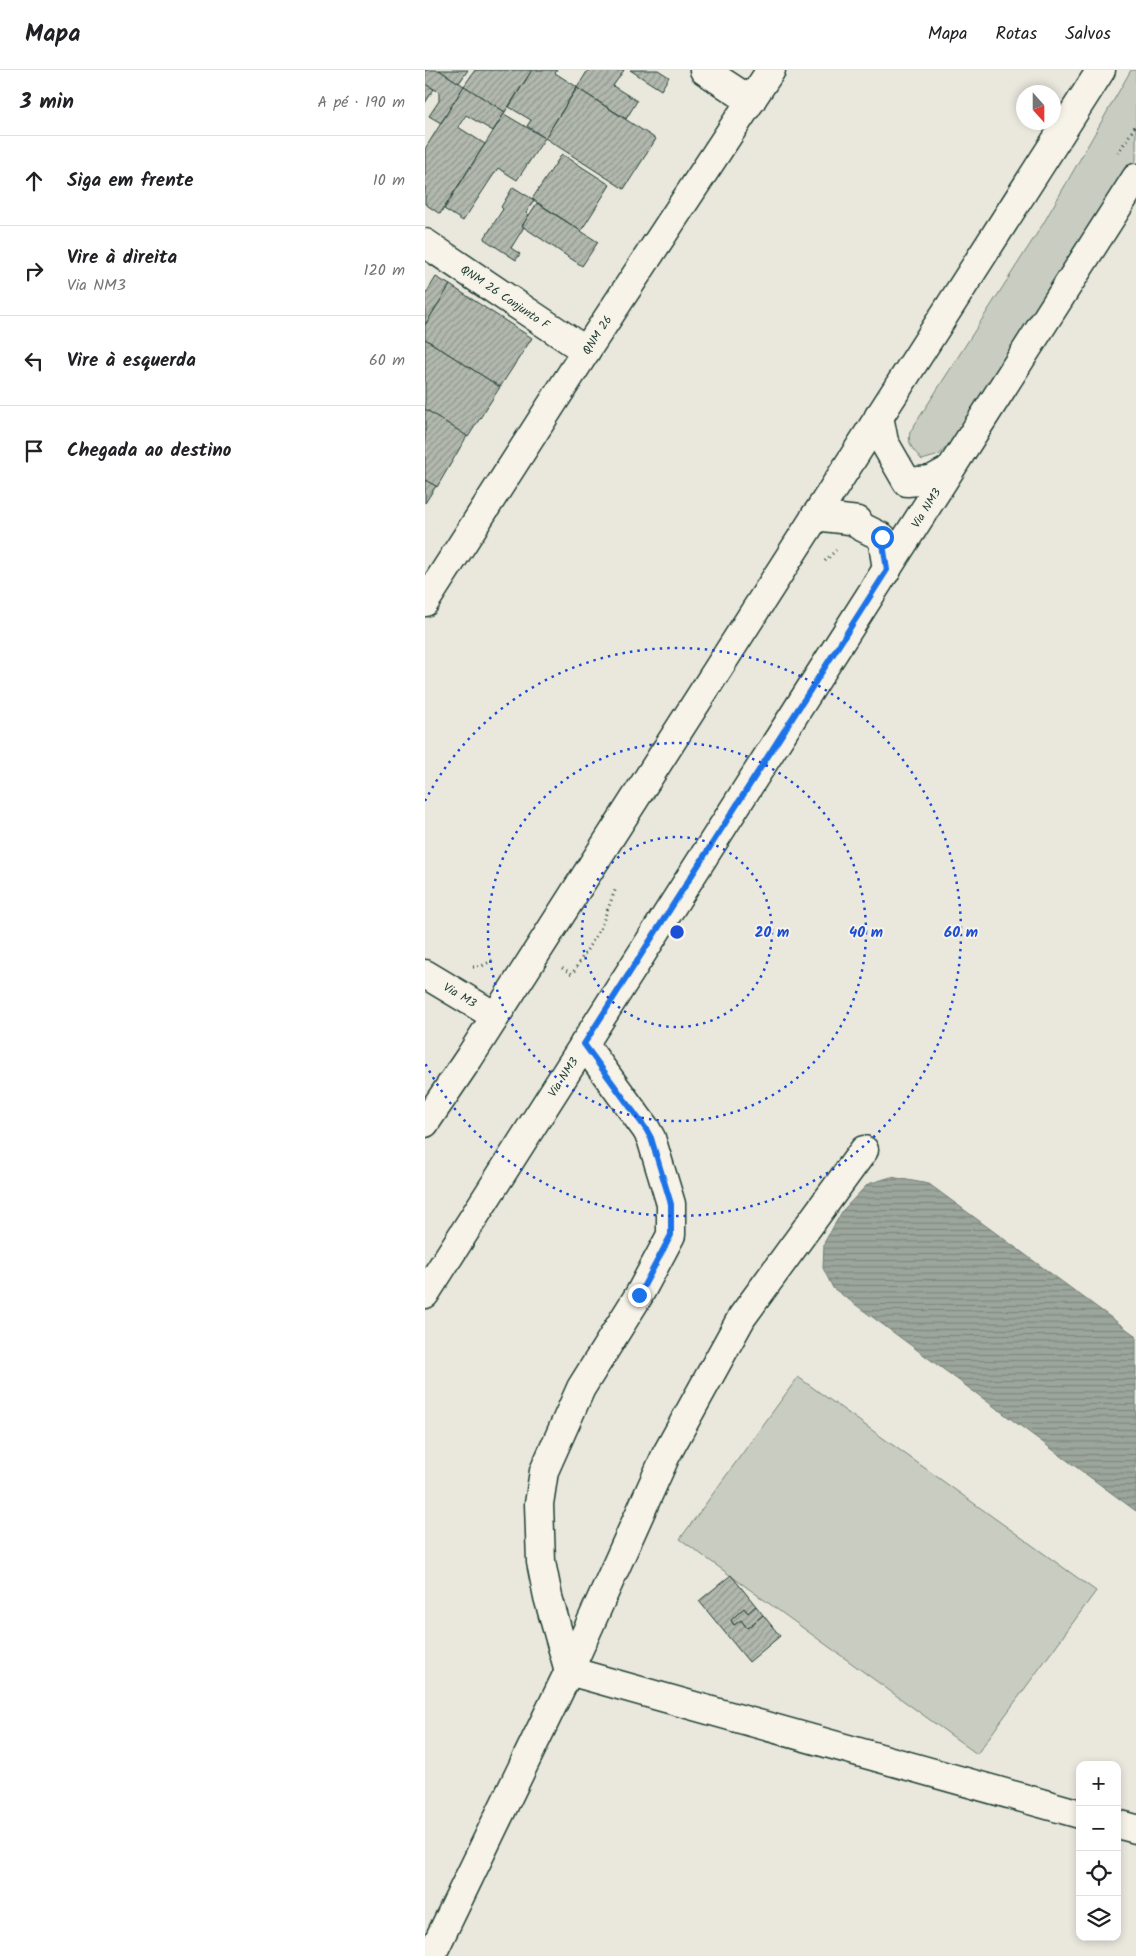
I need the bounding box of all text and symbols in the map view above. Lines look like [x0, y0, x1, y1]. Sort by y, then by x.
text: Mapa [25, 15, 81, 54]
text: Mapa [928, 20, 967, 49]
text: Rotas [995, 20, 1037, 49]
text: Salvos [1065, 20, 1111, 49]
north arrow [1016, 85, 1061, 130]
text: 3 min [20, 86, 74, 119]
text: A pé · 190 m [318, 90, 405, 115]
text: Siga em frente [67, 166, 194, 196]
icon: ahead [20, 167, 48, 195]
text: 10 m [373, 168, 405, 193]
text: Vire à direita [67, 243, 177, 273]
icon: right [20, 257, 48, 285]
text: 120 m [364, 258, 405, 283]
street label: QNM 26 Conjunto F [456, 260, 555, 335]
text: Via NM3 [67, 273, 126, 298]
street label: QNM 26 [578, 312, 617, 359]
text: Vire à esquerda [67, 346, 196, 376]
icon: left [20, 347, 48, 375]
text: 60 m [369, 348, 405, 373]
text: Chegada ao destino [67, 436, 232, 466]
icon: arrive [20, 437, 48, 465]
street label: Via NM3 [907, 484, 946, 532]
route start [871, 526, 894, 549]
text: 20 m [755, 921, 789, 945]
text: 40 m [849, 921, 883, 945]
text: 60 m [944, 921, 978, 945]
centre of rings [668, 923, 686, 941]
street label: Via M3 [439, 978, 480, 1013]
street label: Via NM3 [543, 1053, 583, 1101]
route end [628, 1284, 651, 1307]
map controls [1076, 1761, 1121, 1941]
button: + [1076, 1761, 1121, 1806]
button: − [1076, 1806, 1121, 1851]
button: locate [1076, 1851, 1121, 1896]
button: layers [1076, 1896, 1121, 1941]

